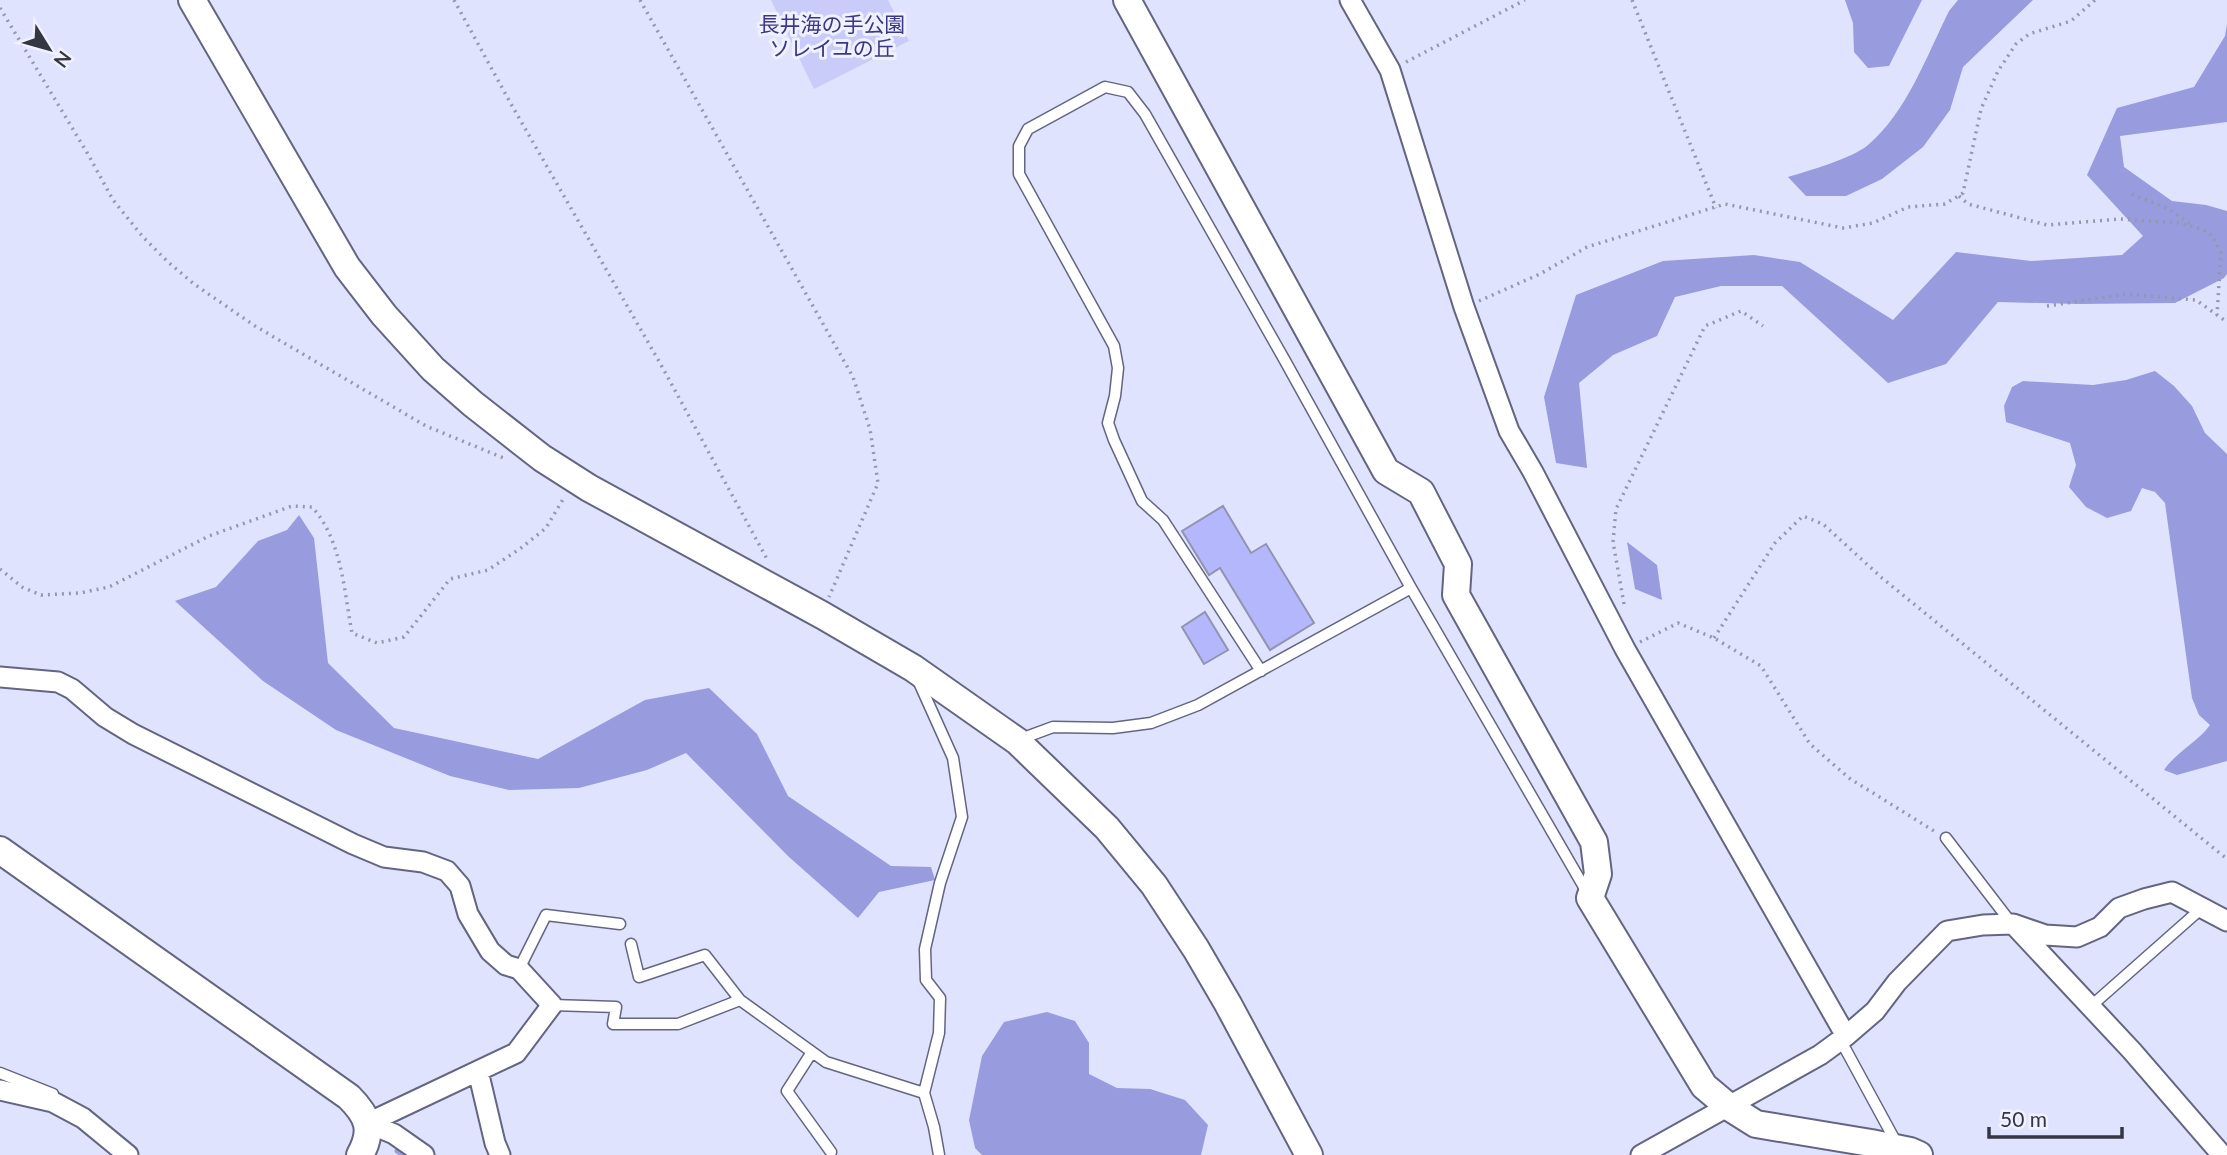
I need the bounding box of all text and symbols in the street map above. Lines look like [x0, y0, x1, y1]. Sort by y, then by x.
park label: 長井海の手公園 ソレイユの丘 [759, 11, 906, 60]
north arrow [14, 14, 84, 84]
text: N [49, 47, 77, 72]
scale bar [1989, 1096, 2122, 1140]
text: 50 m [2000, 1106, 2047, 1131]

